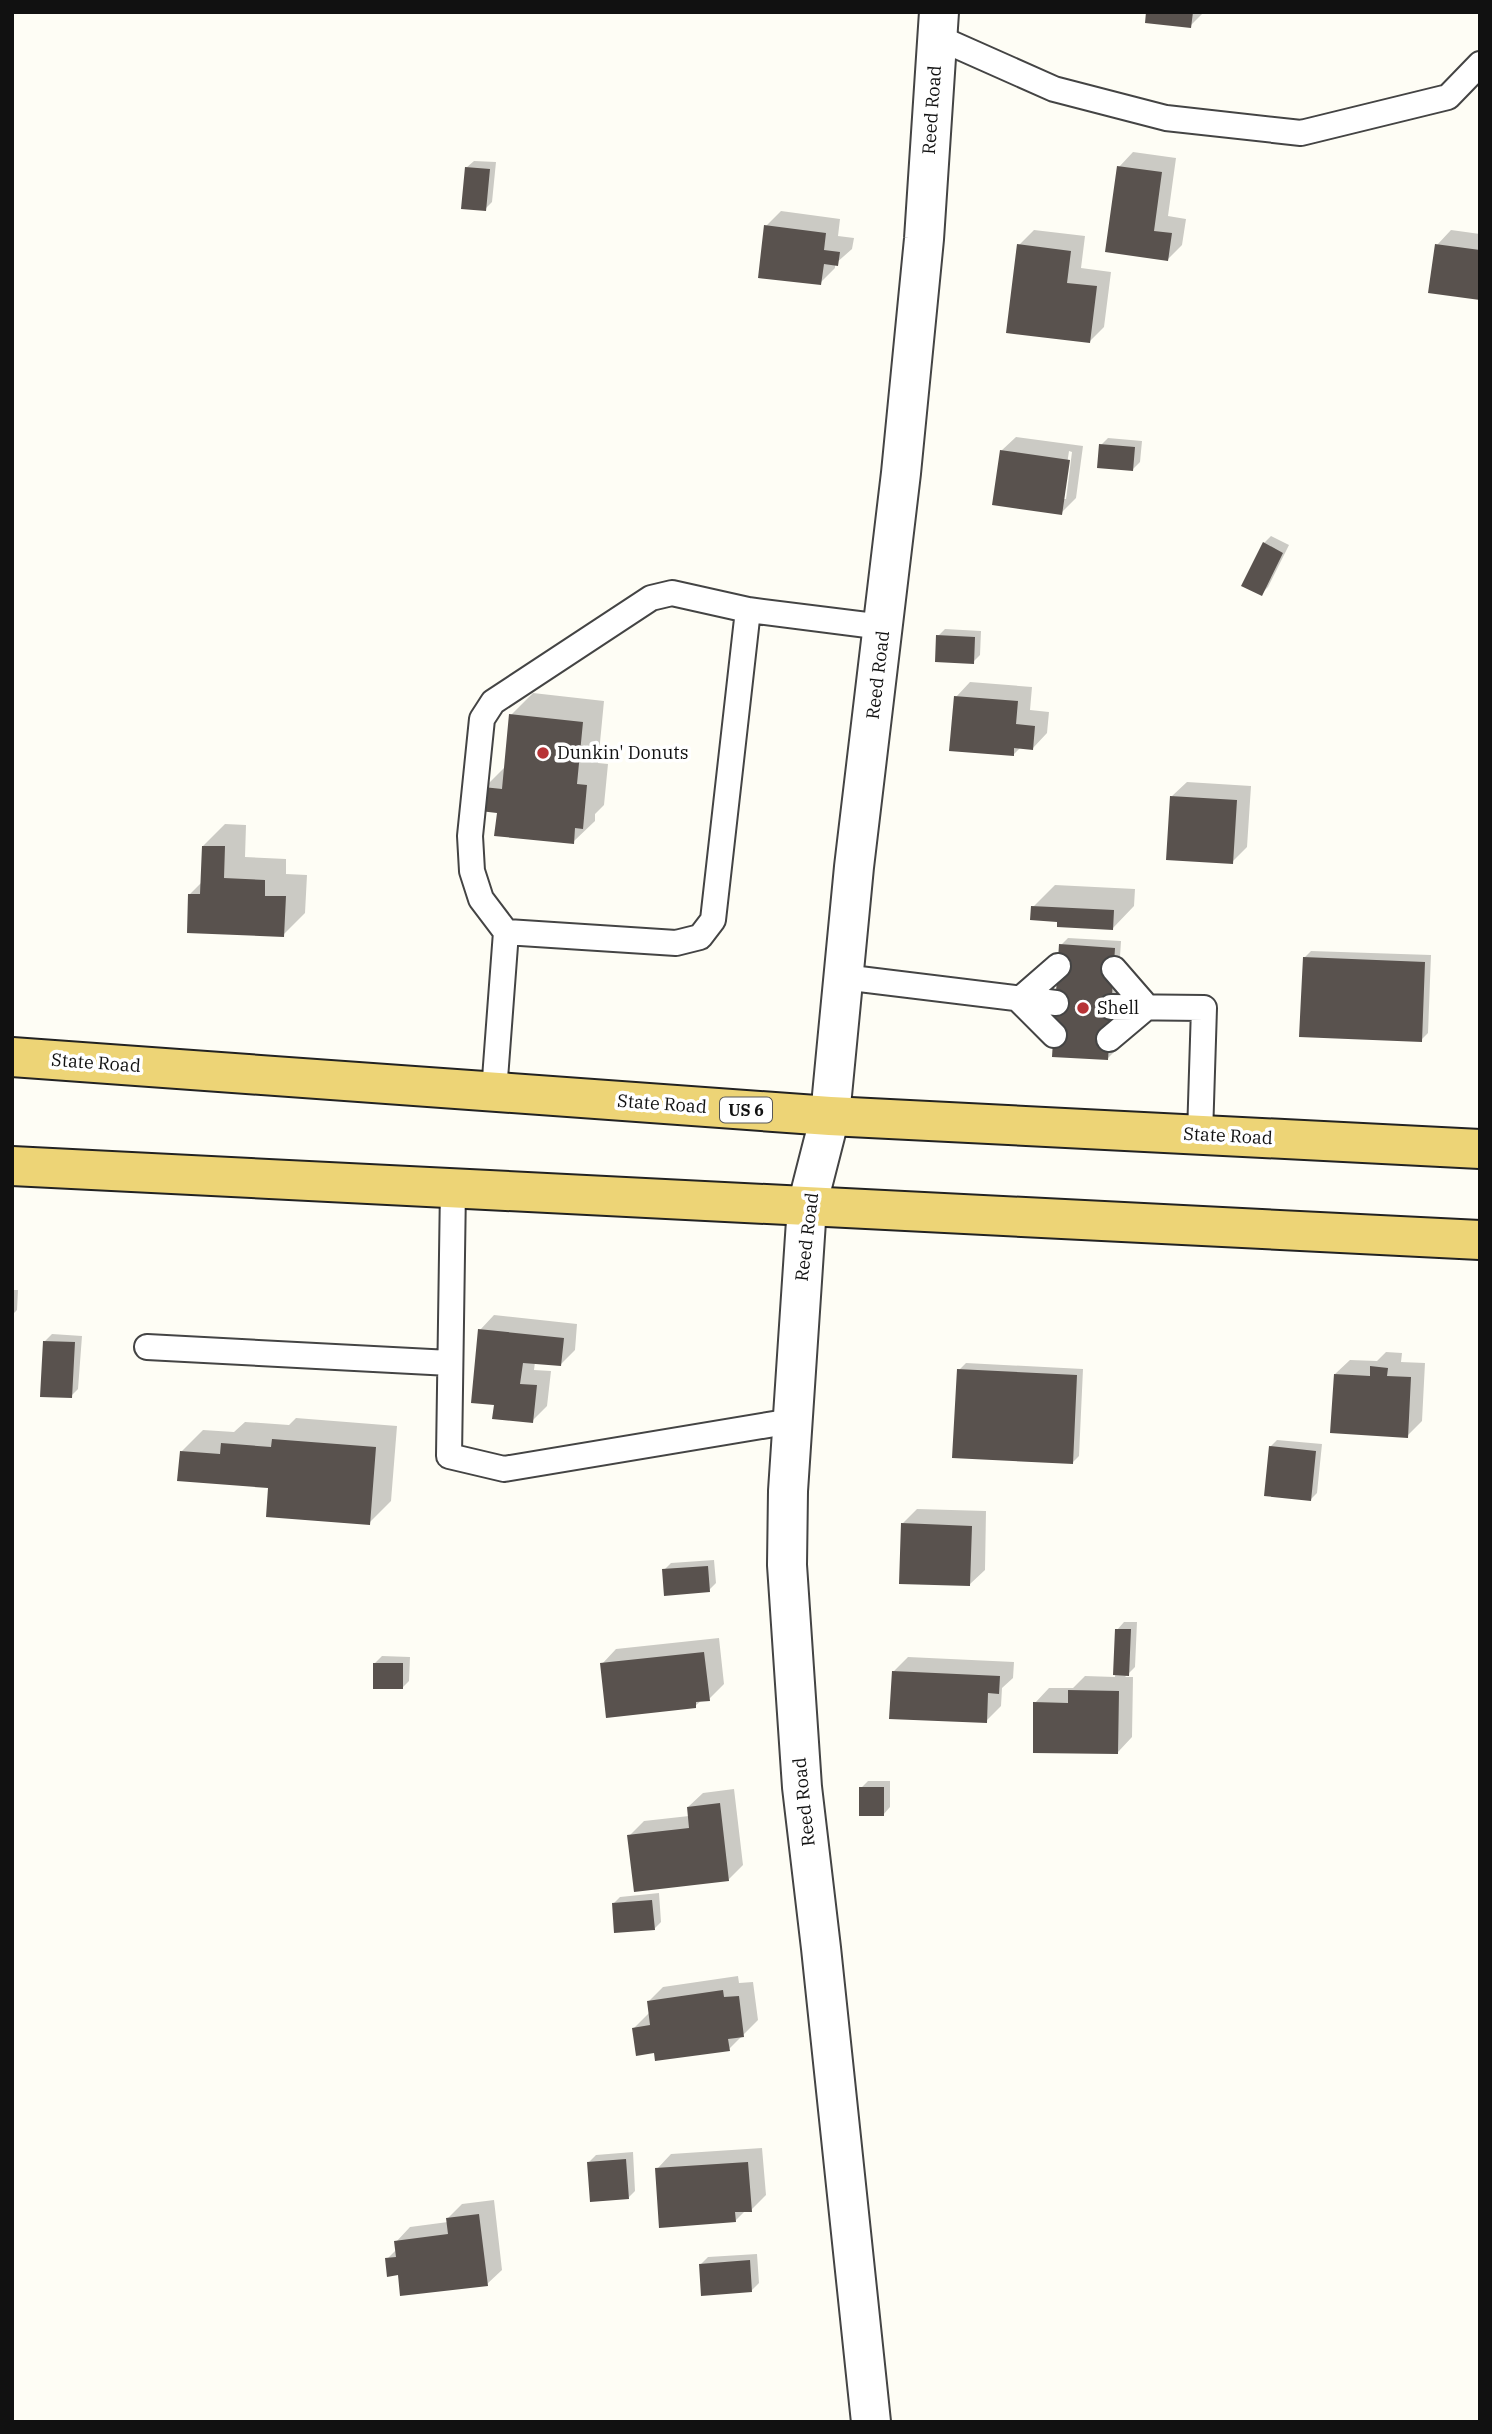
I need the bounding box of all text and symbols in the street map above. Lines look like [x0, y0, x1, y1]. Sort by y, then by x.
street label: Reed Road [917, 65, 946, 155]
street label: Reed Road [861, 629, 894, 721]
place label: Dunkin' Donuts [557, 741, 688, 764]
marker: Dunkin' Donuts [535, 745, 551, 761]
place label: Shell [1097, 996, 1139, 1019]
marker: Shell [1075, 1000, 1091, 1016]
street label: State Road [50, 1048, 142, 1077]
street label: State Road [616, 1089, 708, 1118]
road number: US 6 [720, 1098, 772, 1122]
street label: State Road [1183, 1122, 1273, 1149]
street label: Reed Road [790, 1191, 823, 1283]
street label: Reed Road [787, 1756, 820, 1848]

